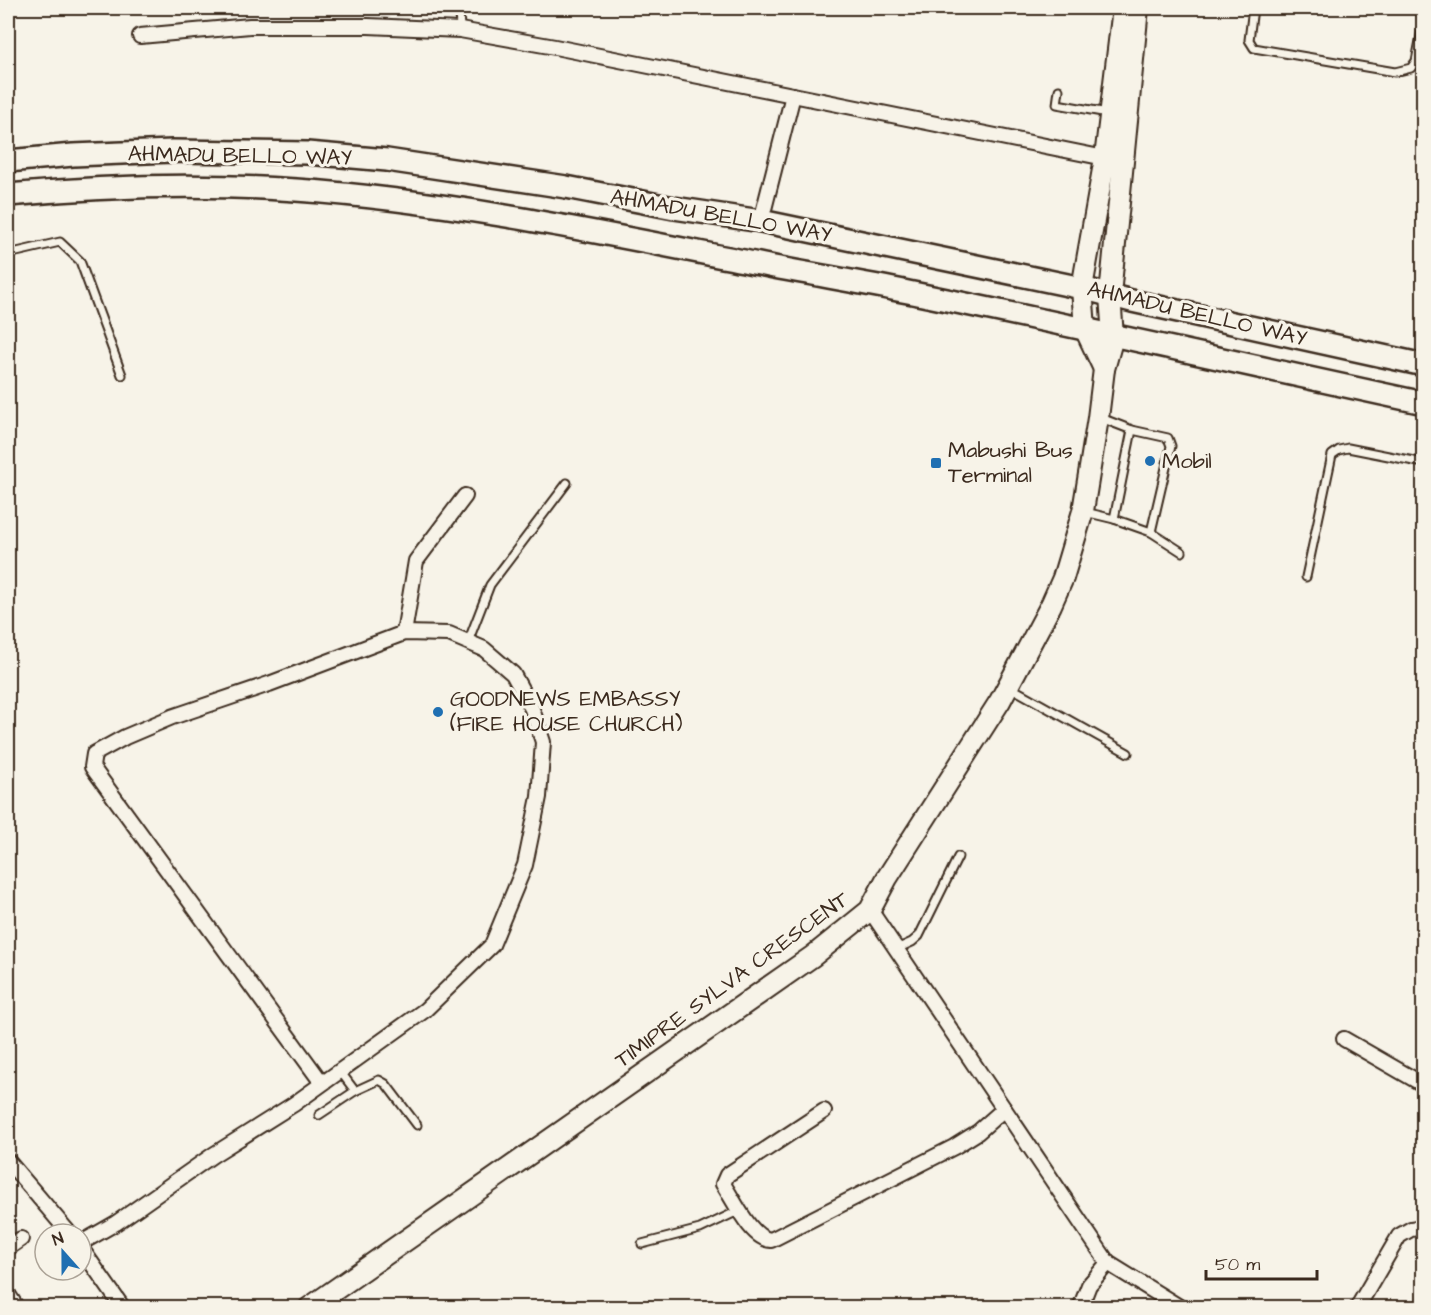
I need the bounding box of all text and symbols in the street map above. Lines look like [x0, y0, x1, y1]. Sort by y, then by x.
street label: AHMADU BELLO WAY [128, 139, 353, 173]
street label: AHMADU BELLO WAY [608, 181, 834, 251]
street label: AHMADU BELLO WAY [1084, 274, 1310, 354]
place label: Mabushi Bus Terminal [948, 435, 1073, 491]
place label: Mobil [1162, 446, 1212, 477]
marker: Mobil [1143, 454, 1157, 468]
marker: Mabushi Bus Terminal [929, 456, 943, 470]
place label: GOODNEWS EMBASSY (FIRE HOUSE CHURCH) [450, 684, 683, 740]
marker: GOODNEWS EMBASSY (FIRE HOUSE CHURCH) [431, 705, 445, 719]
street label: TIMIPRE SYLVA CRESCENT [609, 884, 856, 1076]
north arrow [33, 1222, 93, 1282]
text: N [49, 1227, 67, 1251]
scale bar [1206, 1243, 1317, 1281]
text: 50 m [1215, 1252, 1260, 1277]

